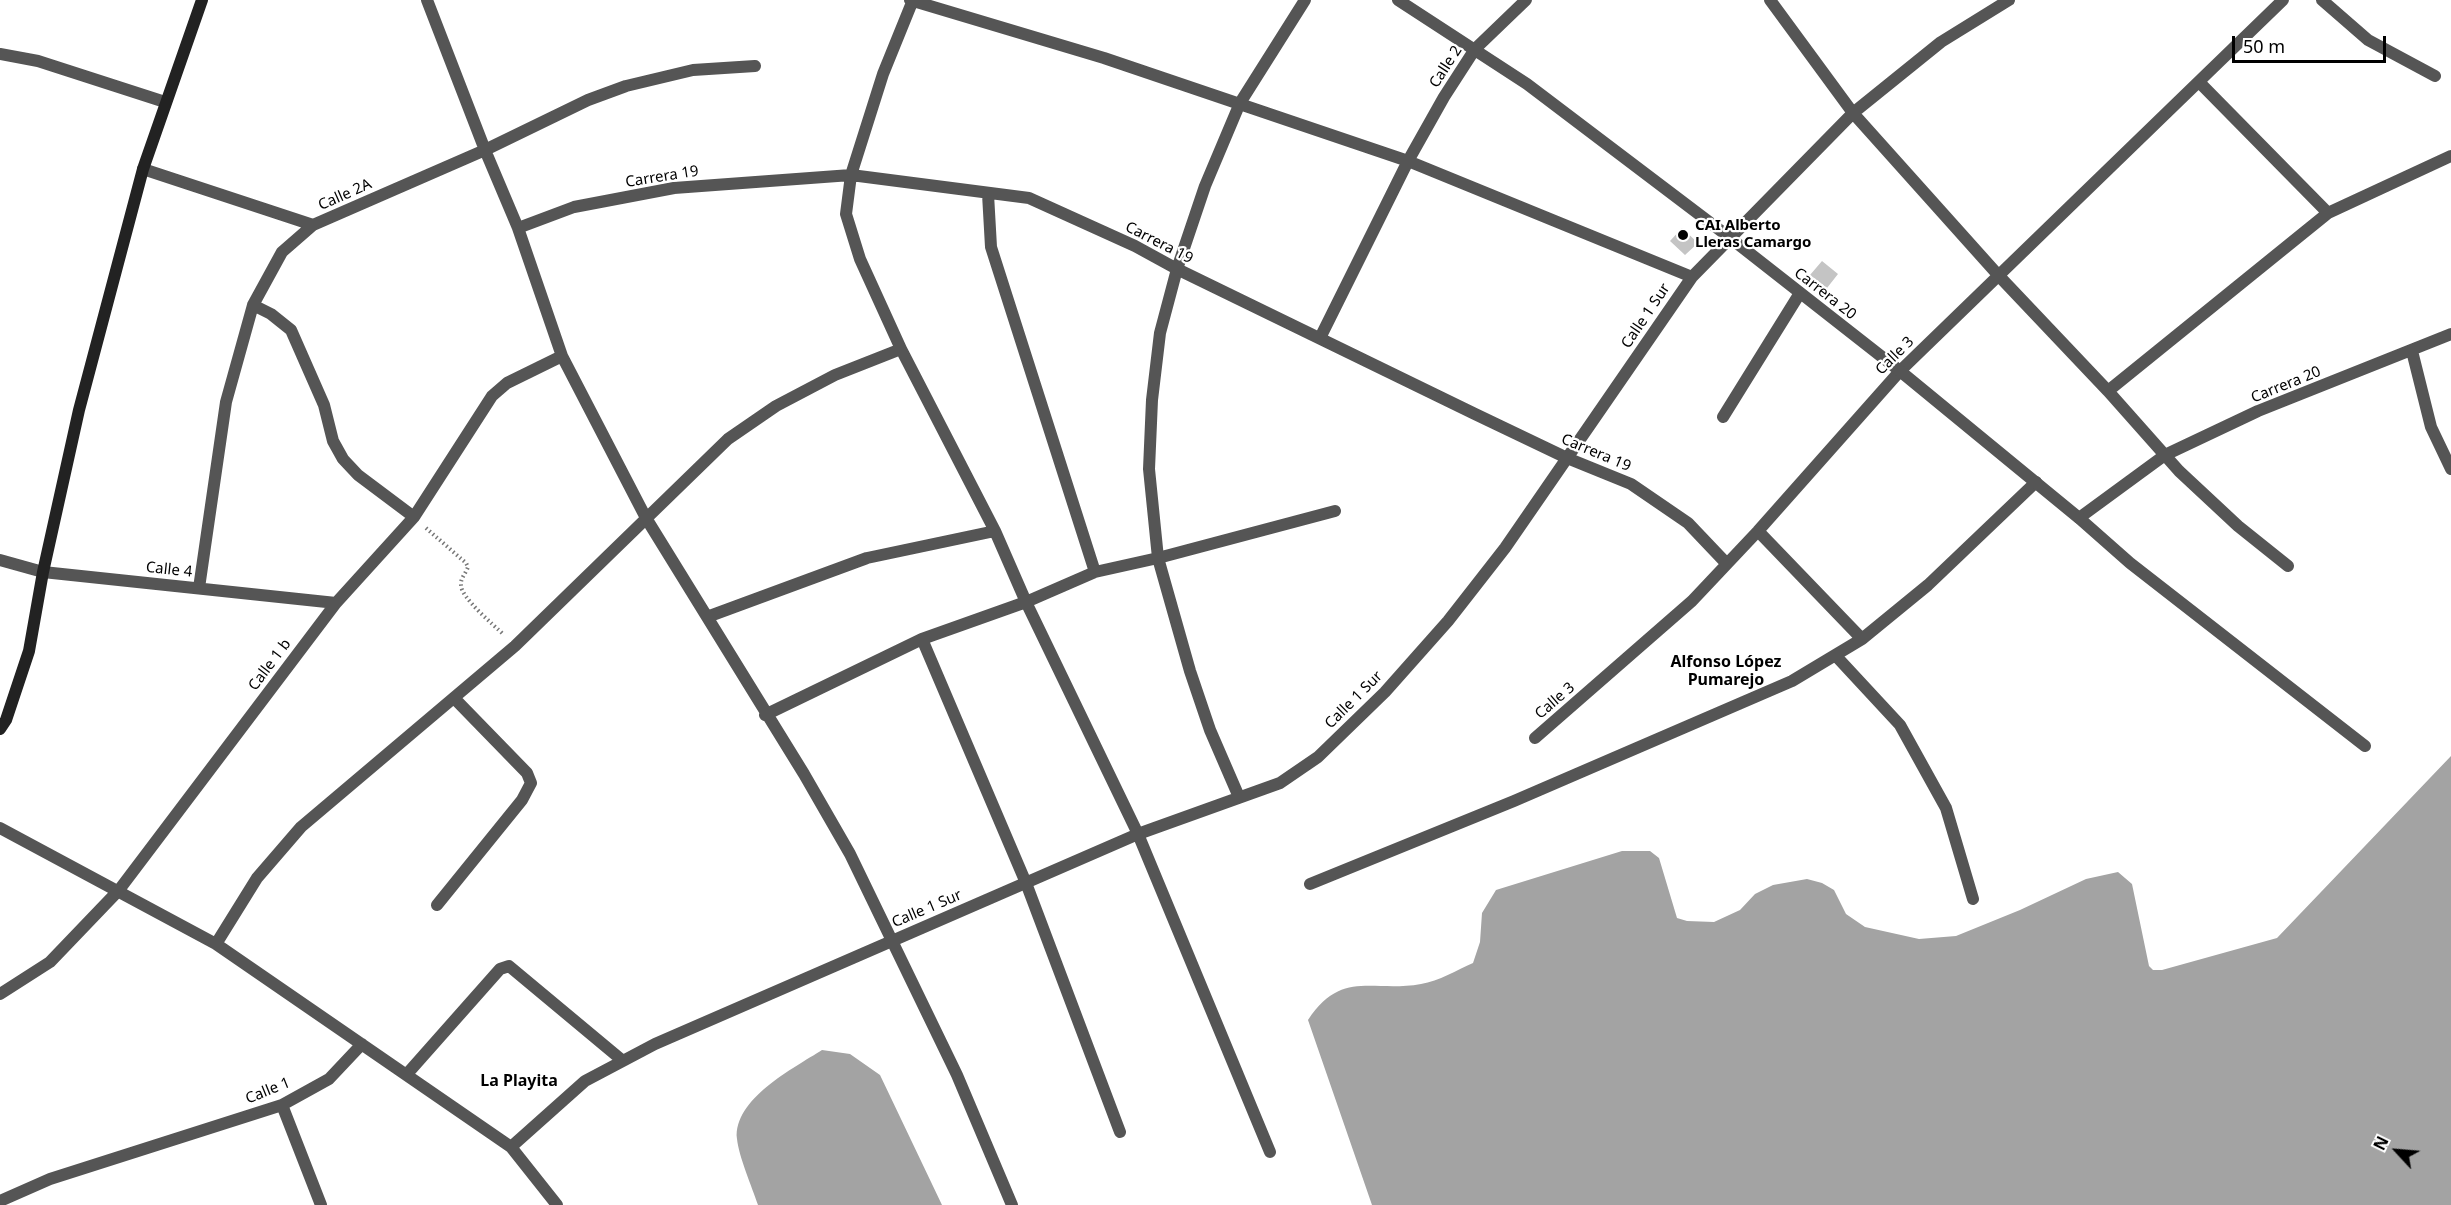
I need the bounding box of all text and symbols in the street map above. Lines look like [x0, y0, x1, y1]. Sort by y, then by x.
scale bar [2235, 24, 2390, 62]
text: 50 m [2243, 34, 2285, 58]
street label: Calle 2 [1426, 43, 1466, 91]
street label: Carrera 19 [624, 162, 700, 192]
street label: Calle 2A [316, 175, 374, 215]
place label: CAI Alberto Lleras Camargo [1695, 217, 1811, 252]
street label: Carrera 19 [1122, 218, 1196, 268]
marker: CAI Alberto Lleras Camargo [1676, 228, 1690, 242]
street label: Carrera 20 [1790, 264, 1860, 324]
street label: Calle 1 Sur [1618, 280, 1674, 352]
street label: Calle 3 [1872, 333, 1918, 379]
street label: Carrera 20 [2248, 363, 2324, 407]
street label: Carrera 19 [1559, 430, 1633, 476]
street label: Calle 4 [145, 559, 193, 581]
street label: Calle 1 b [245, 636, 295, 694]
district label: Alfonso López Pumarejo [1671, 652, 1781, 690]
street label: Calle 1 Sur [1321, 667, 1387, 733]
street label: Calle 3 [1532, 679, 1578, 723]
street label: Calle 1 Sur [889, 886, 965, 932]
district label: La Playita [480, 1071, 558, 1091]
street label: Calle 1 [243, 1074, 293, 1108]
north arrow [2367, 1121, 2427, 1181]
text: N [2368, 1132, 2394, 1154]

